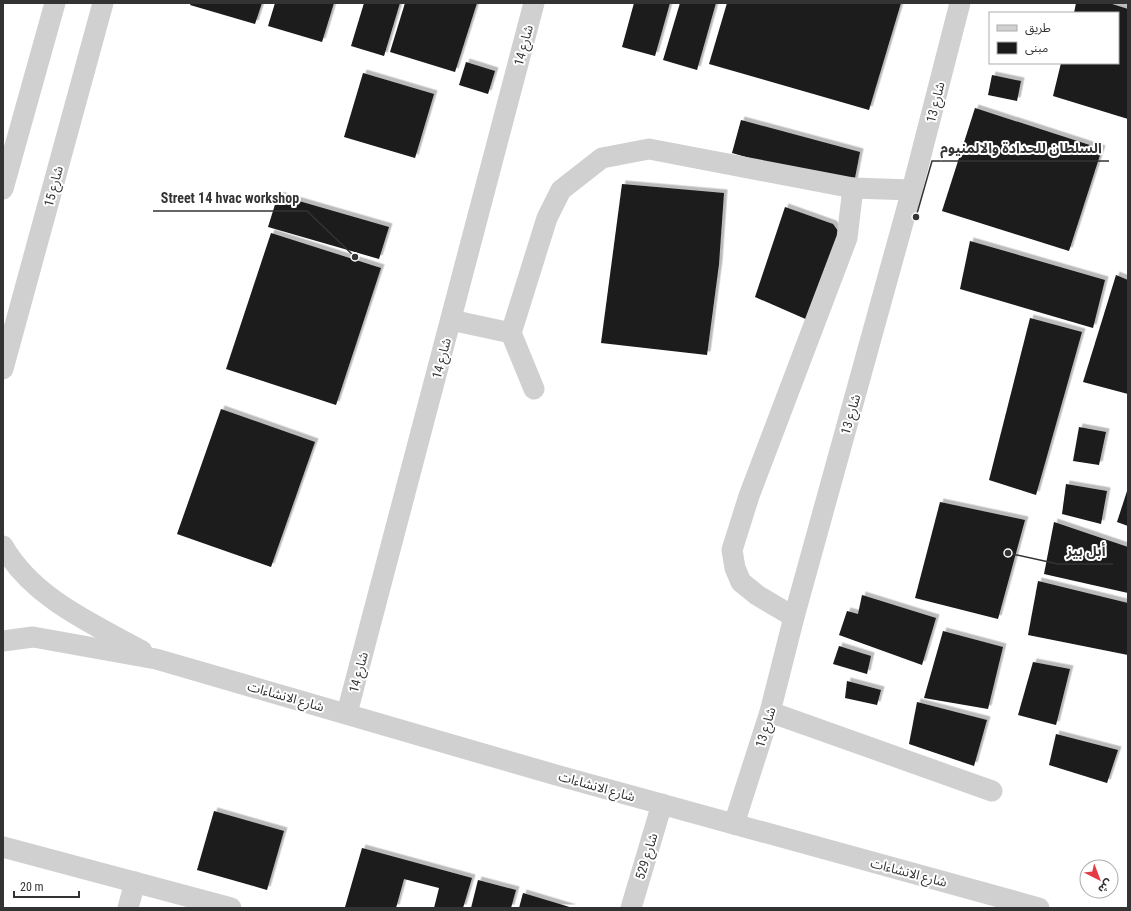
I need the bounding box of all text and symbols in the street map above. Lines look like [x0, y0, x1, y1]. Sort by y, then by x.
legend [989, 12, 1119, 64]
text: طريق [1025, 21, 1051, 36]
street label: شارع 14 [511, 23, 539, 68]
text: مبنى [1025, 41, 1048, 55]
street label: شارع 13 [923, 80, 951, 125]
callout: السلطان للحدادة والالمنيوم [932, 135, 1109, 161]
text: السلطان للحدادة والالمنيوم [940, 140, 1102, 159]
street label: شارع 15 [41, 164, 69, 209]
callout: Street 14 hvac workshop [153, 185, 307, 211]
text: Street 14 hvac workshop [161, 190, 299, 206]
street label: شارع 14 [429, 336, 457, 381]
street label: شارع 13 [838, 392, 866, 437]
callout: أبل بيز [1058, 538, 1113, 564]
text: أبل بيز [1066, 542, 1106, 560]
street label: شارع 14 [346, 650, 374, 695]
street label: شارع الانشاءات [245, 678, 326, 717]
street label: شارع 13 [752, 705, 782, 750]
street label: شارع الانشاءات [556, 768, 637, 807]
street label: شارع 529 [632, 831, 663, 882]
street label: شارع الانشاءات [868, 855, 949, 893]
north arrow [1079, 859, 1119, 899]
scale bar [14, 873, 79, 899]
text: ش [1095, 876, 1115, 896]
text: 20 m [20, 880, 44, 894]

